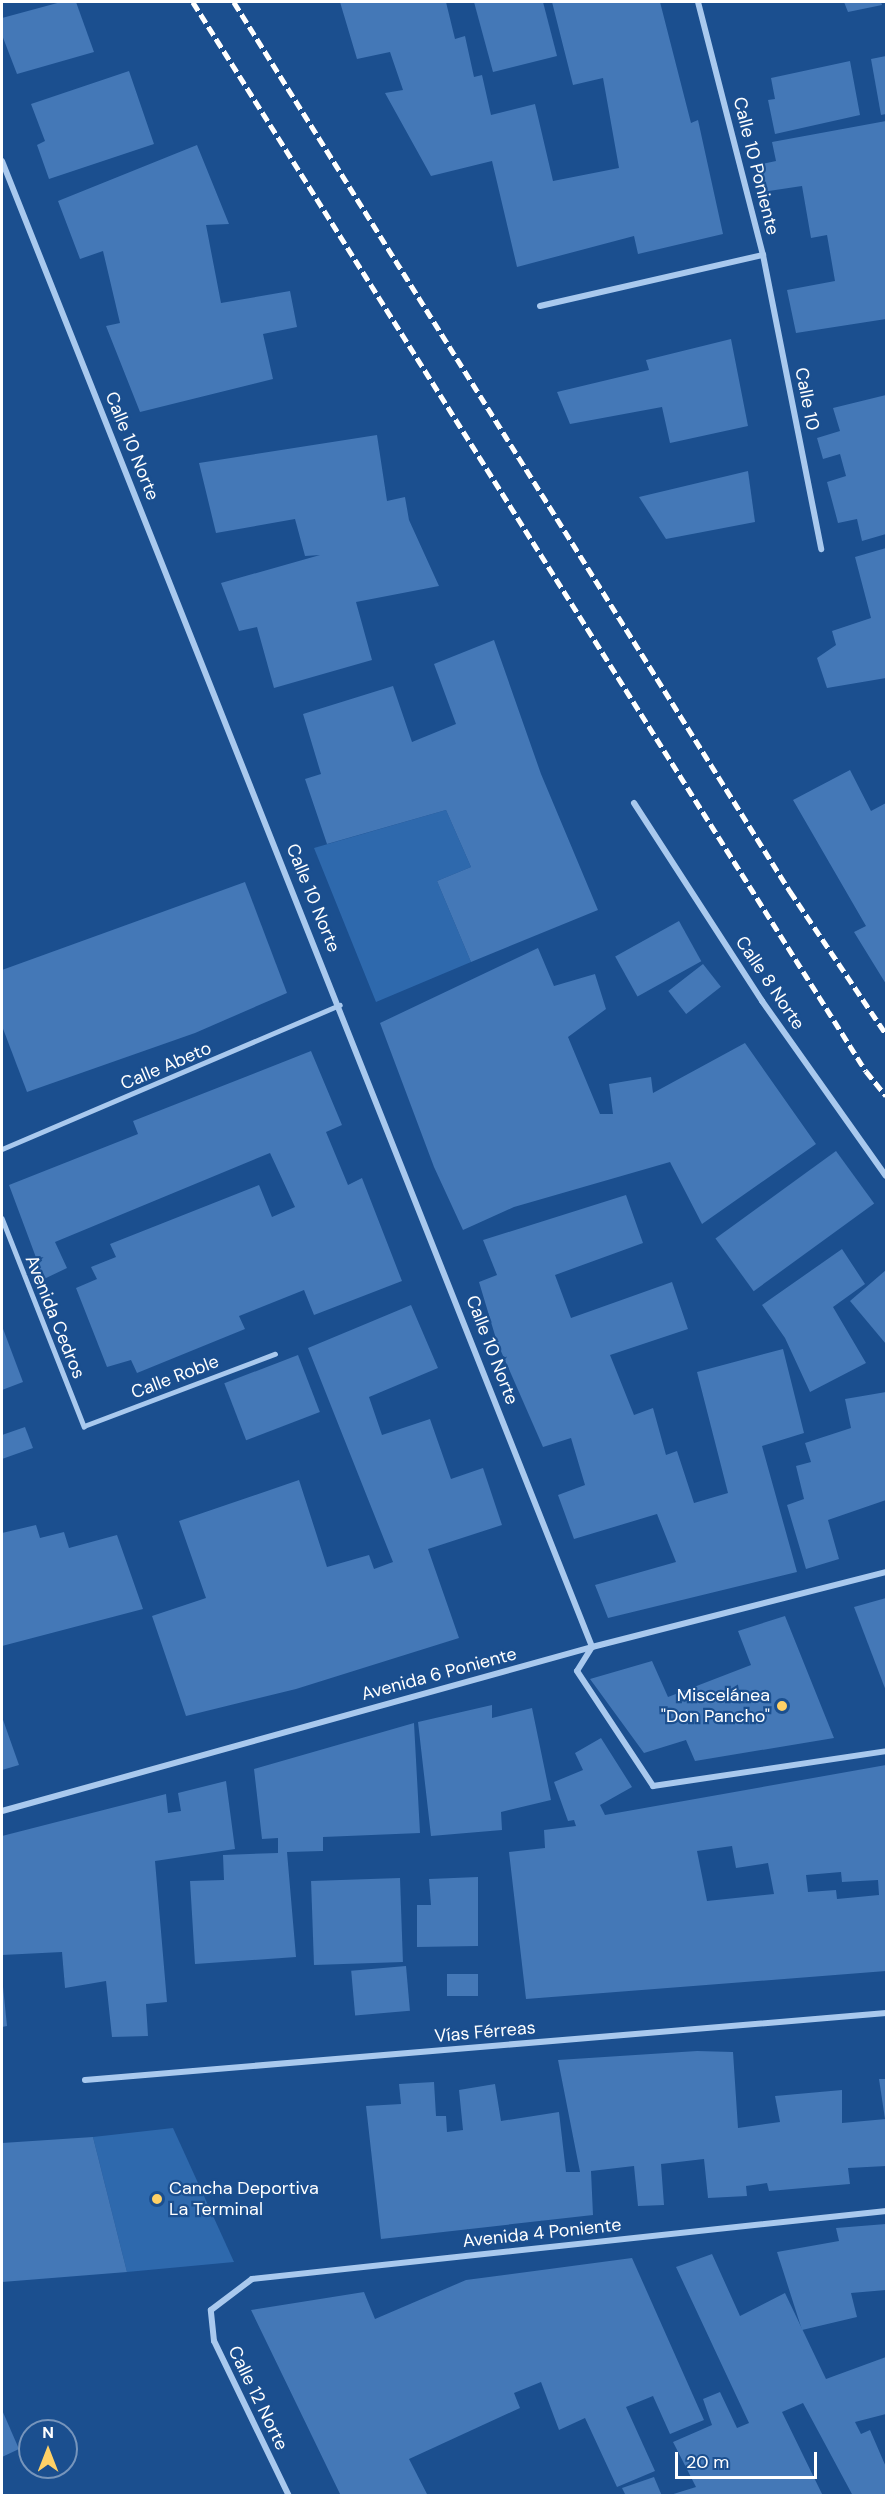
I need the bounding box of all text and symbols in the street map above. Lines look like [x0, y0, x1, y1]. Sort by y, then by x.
street label: Calle 10 Poniente [728, 95, 784, 237]
street label: Calle 10 [790, 366, 824, 432]
street label: Calle 10 Norte [100, 389, 164, 503]
street label: Calle 10 Norte [281, 841, 345, 955]
street label: Calle 8 Norte [731, 932, 809, 1034]
street label: Calle Abeto [117, 1037, 215, 1095]
street label: Avenida Cedros [20, 1252, 90, 1382]
street label: Calle 10 Norte [461, 1292, 523, 1408]
street label: Calle Roble [128, 1350, 222, 1404]
street label: Avenida 6 Poniente [359, 1643, 519, 1705]
place label: Miscelánea "Don Pancho" [661, 1685, 770, 1728]
marker: Miscelánea "Don Pancho" [775, 1699, 789, 1713]
street label: Vías Férreas [434, 2017, 536, 2047]
place label: Cancha Deportiva La Terminal [169, 2178, 319, 2220]
marker: Cancha Deportiva La Terminal [150, 2192, 164, 2206]
street label: Avenida 4 Poniente [462, 2214, 622, 2252]
street label: Calle 12 Norte [223, 2342, 293, 2454]
north arrow [18, 2419, 78, 2479]
text: N [42, 2422, 54, 2443]
scale bar [678, 2440, 820, 2478]
text: 20 m [686, 2450, 729, 2474]

